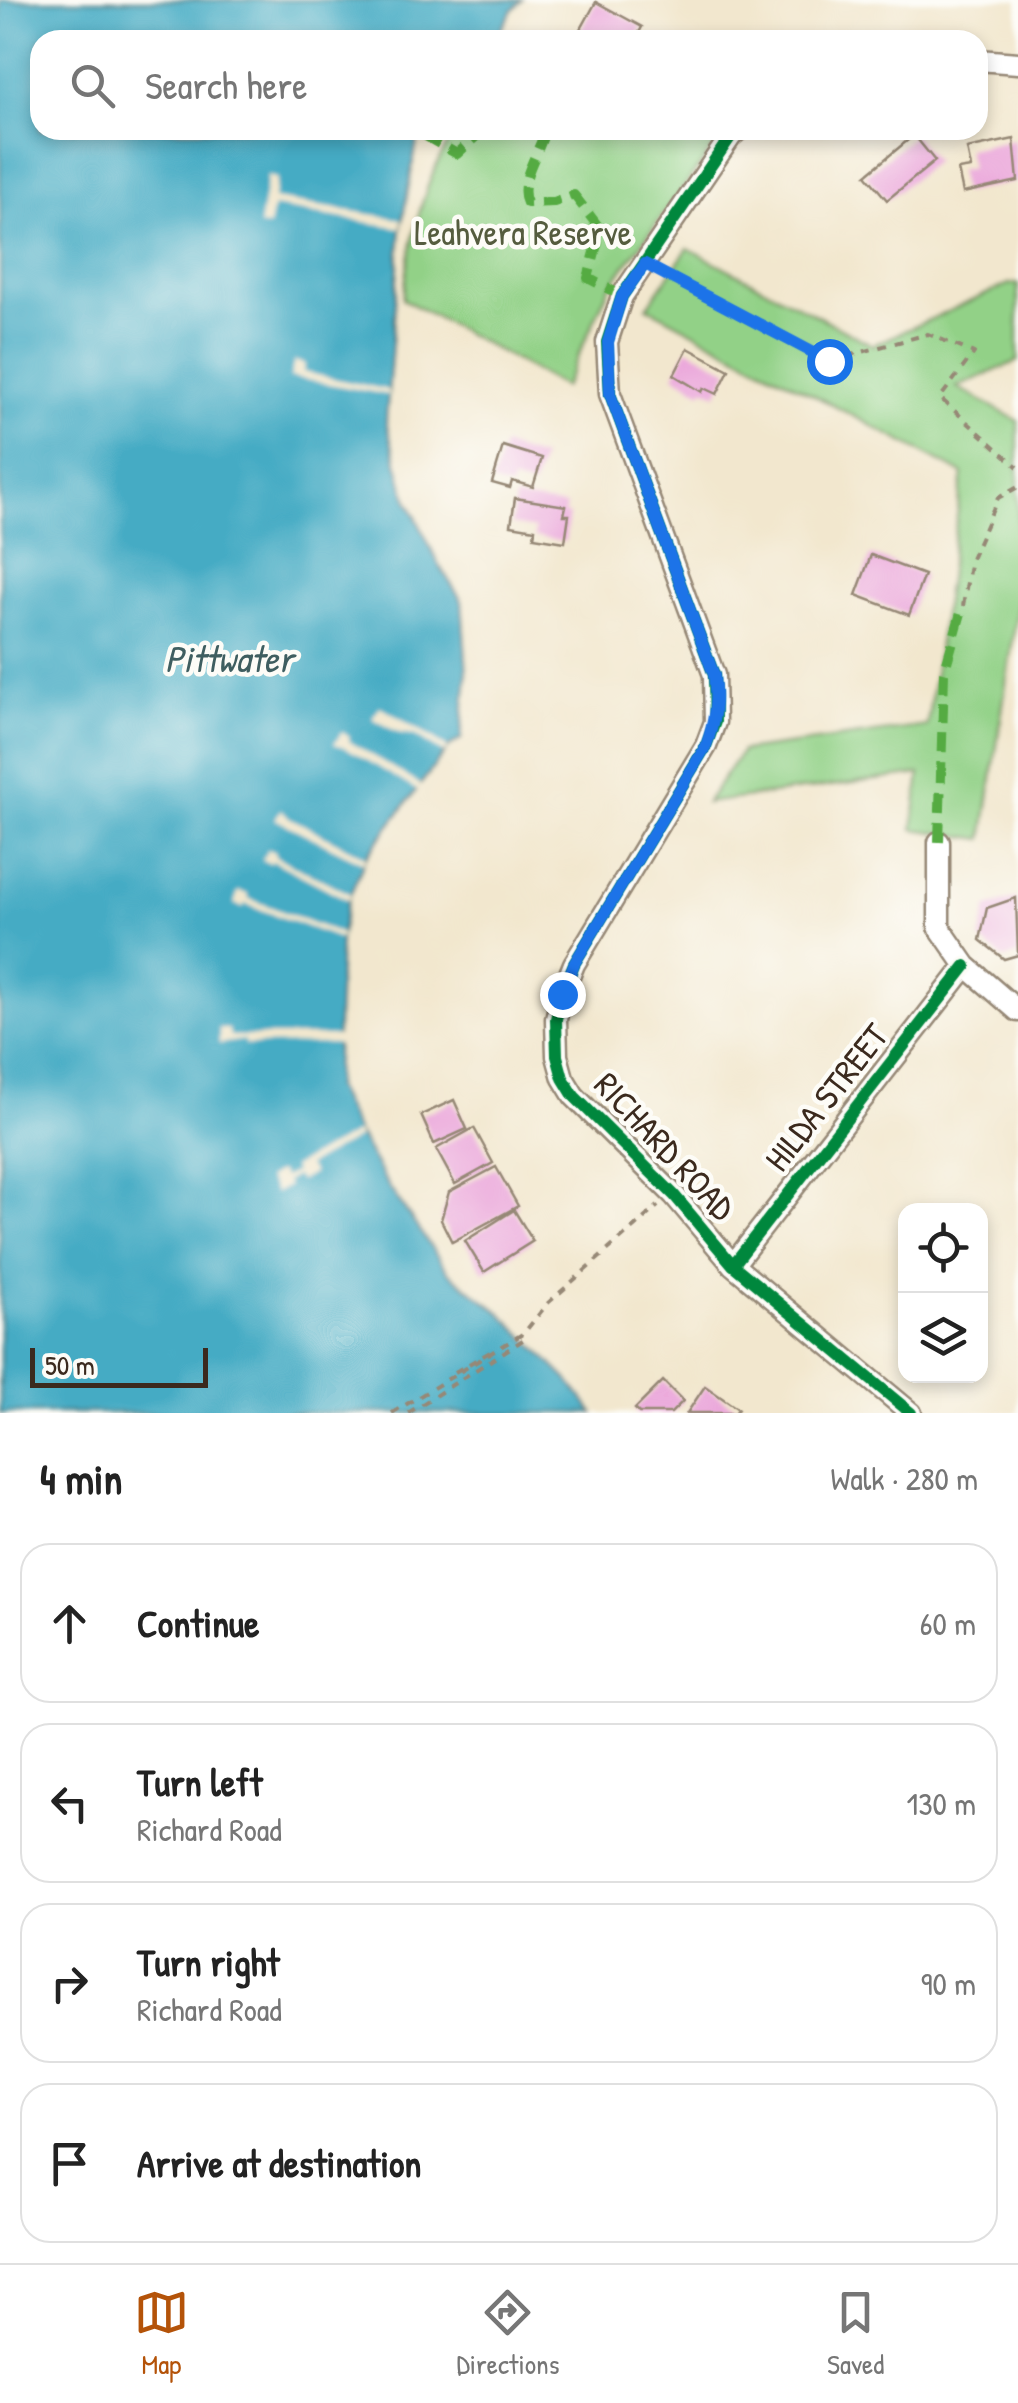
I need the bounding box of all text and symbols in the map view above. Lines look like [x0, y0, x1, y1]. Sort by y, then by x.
search box [30, 30, 988, 140]
icon: search [65, 58, 120, 113]
text: Search here [145, 59, 307, 111]
park label: Leahvera Reserve [414, 209, 632, 256]
route start [807, 339, 853, 385]
water label: Pittwater [165, 632, 297, 684]
route end [540, 972, 586, 1018]
street label: HILDA STREET [754, 1013, 899, 1180]
street label: RICHARD ROAD [584, 1062, 746, 1230]
map controls [898, 1203, 988, 1383]
button: locate [898, 1203, 988, 1293]
button: layers [898, 1293, 988, 1383]
scale bar [30, 1343, 208, 1388]
text: 50 m [45, 1346, 95, 1384]
text: 4 min [40, 1450, 122, 1507]
text: Walk · 280 m [831, 1457, 978, 1500]
icon: ahead [42, 1596, 97, 1651]
text: Continue [137, 1597, 259, 1649]
text: 60 m [920, 1602, 976, 1645]
text: Turn left [137, 1756, 262, 1808]
icon: left [42, 1776, 97, 1831]
text: 130 m [907, 1782, 976, 1825]
text: Richard Road [137, 1808, 282, 1851]
text: Turn right [137, 1936, 280, 1988]
icon: right [42, 1956, 97, 2011]
text: 90 m [921, 1962, 976, 2005]
text: Richard Road [137, 1988, 282, 2031]
icon: arrive [42, 2136, 97, 2191]
text: Arrive at destination [137, 2137, 421, 2189]
tab: Map [134, 2285, 189, 2383]
tab: Directions [456, 2285, 559, 2383]
tab: Saved [827, 2285, 884, 2383]

